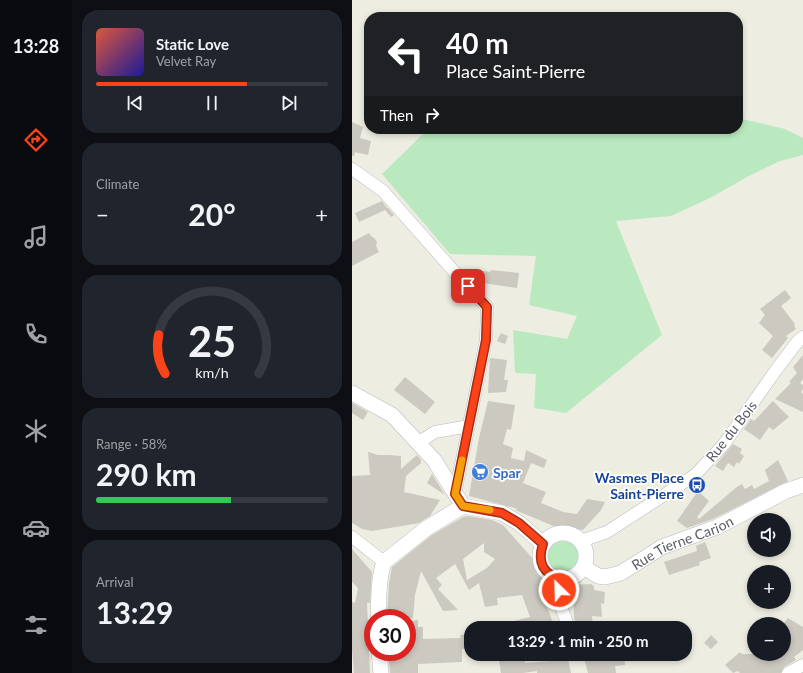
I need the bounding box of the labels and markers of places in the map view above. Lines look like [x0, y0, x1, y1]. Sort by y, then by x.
pin [451, 269, 485, 303]
supermarket icon: Spar [470, 462, 490, 482]
place label: Spar [493, 464, 522, 481]
place label: Wasmes Place Saint-Pierre [595, 469, 685, 502]
bus stop icon: Wasmes Place Saint-Pierre [687, 475, 707, 495]

